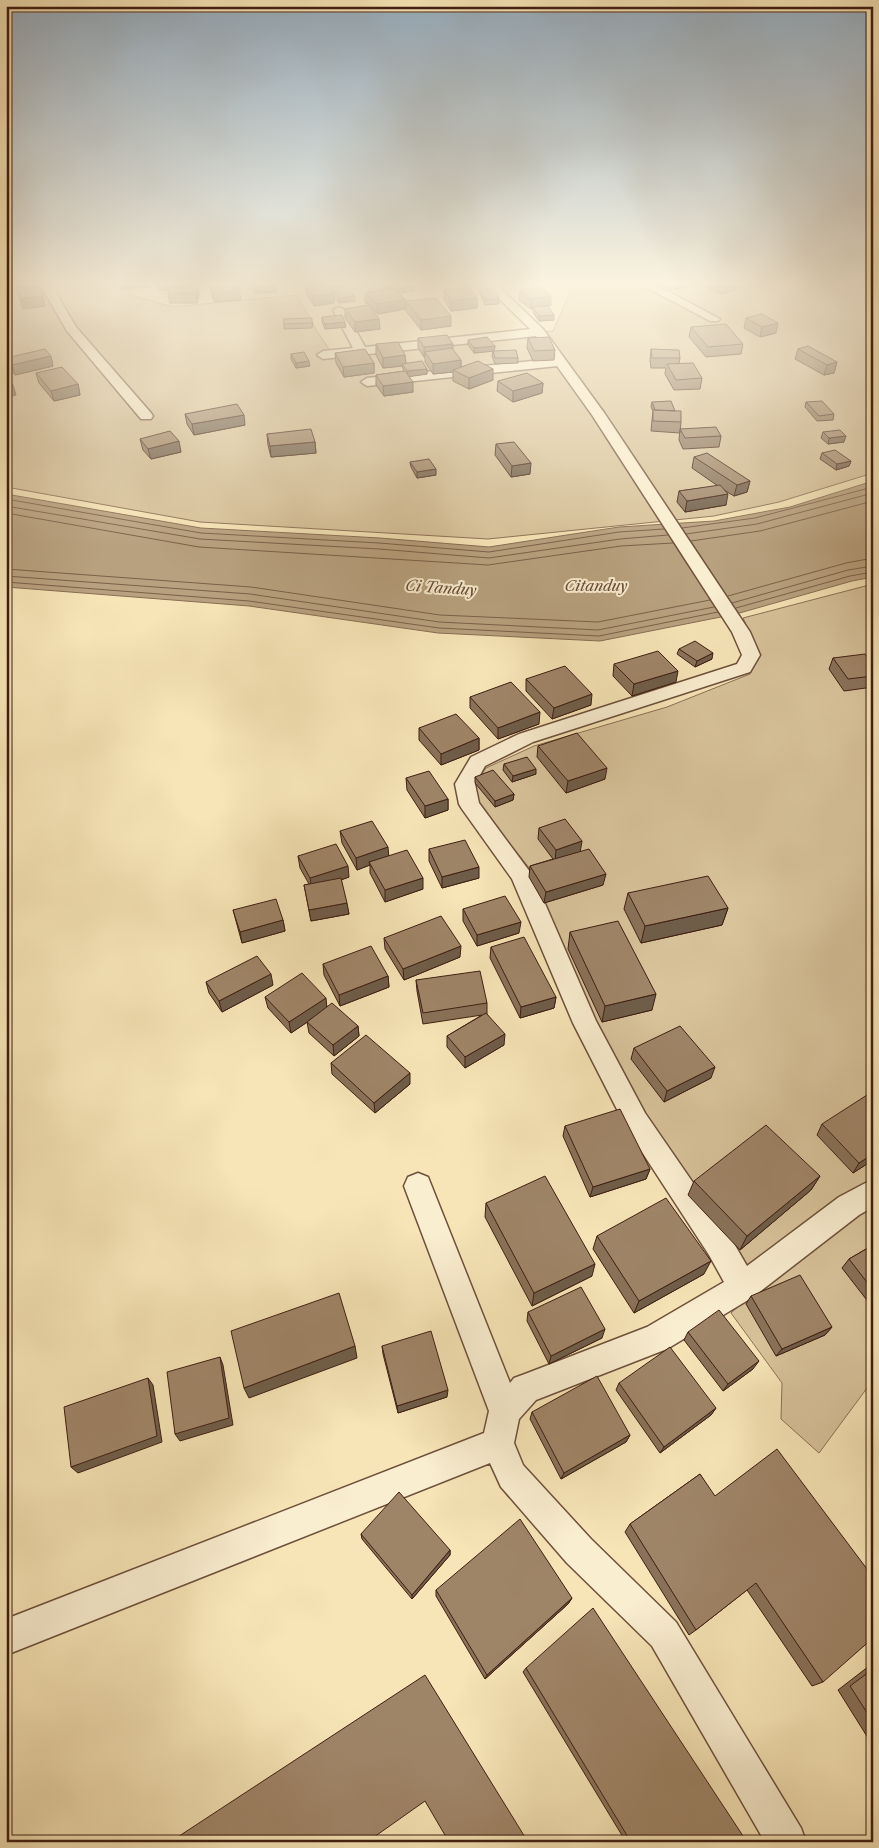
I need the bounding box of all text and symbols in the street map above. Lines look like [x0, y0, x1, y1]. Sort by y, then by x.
water label: Ci Tanduy [405, 576, 478, 599]
water label: Citanduy [564, 576, 628, 595]

